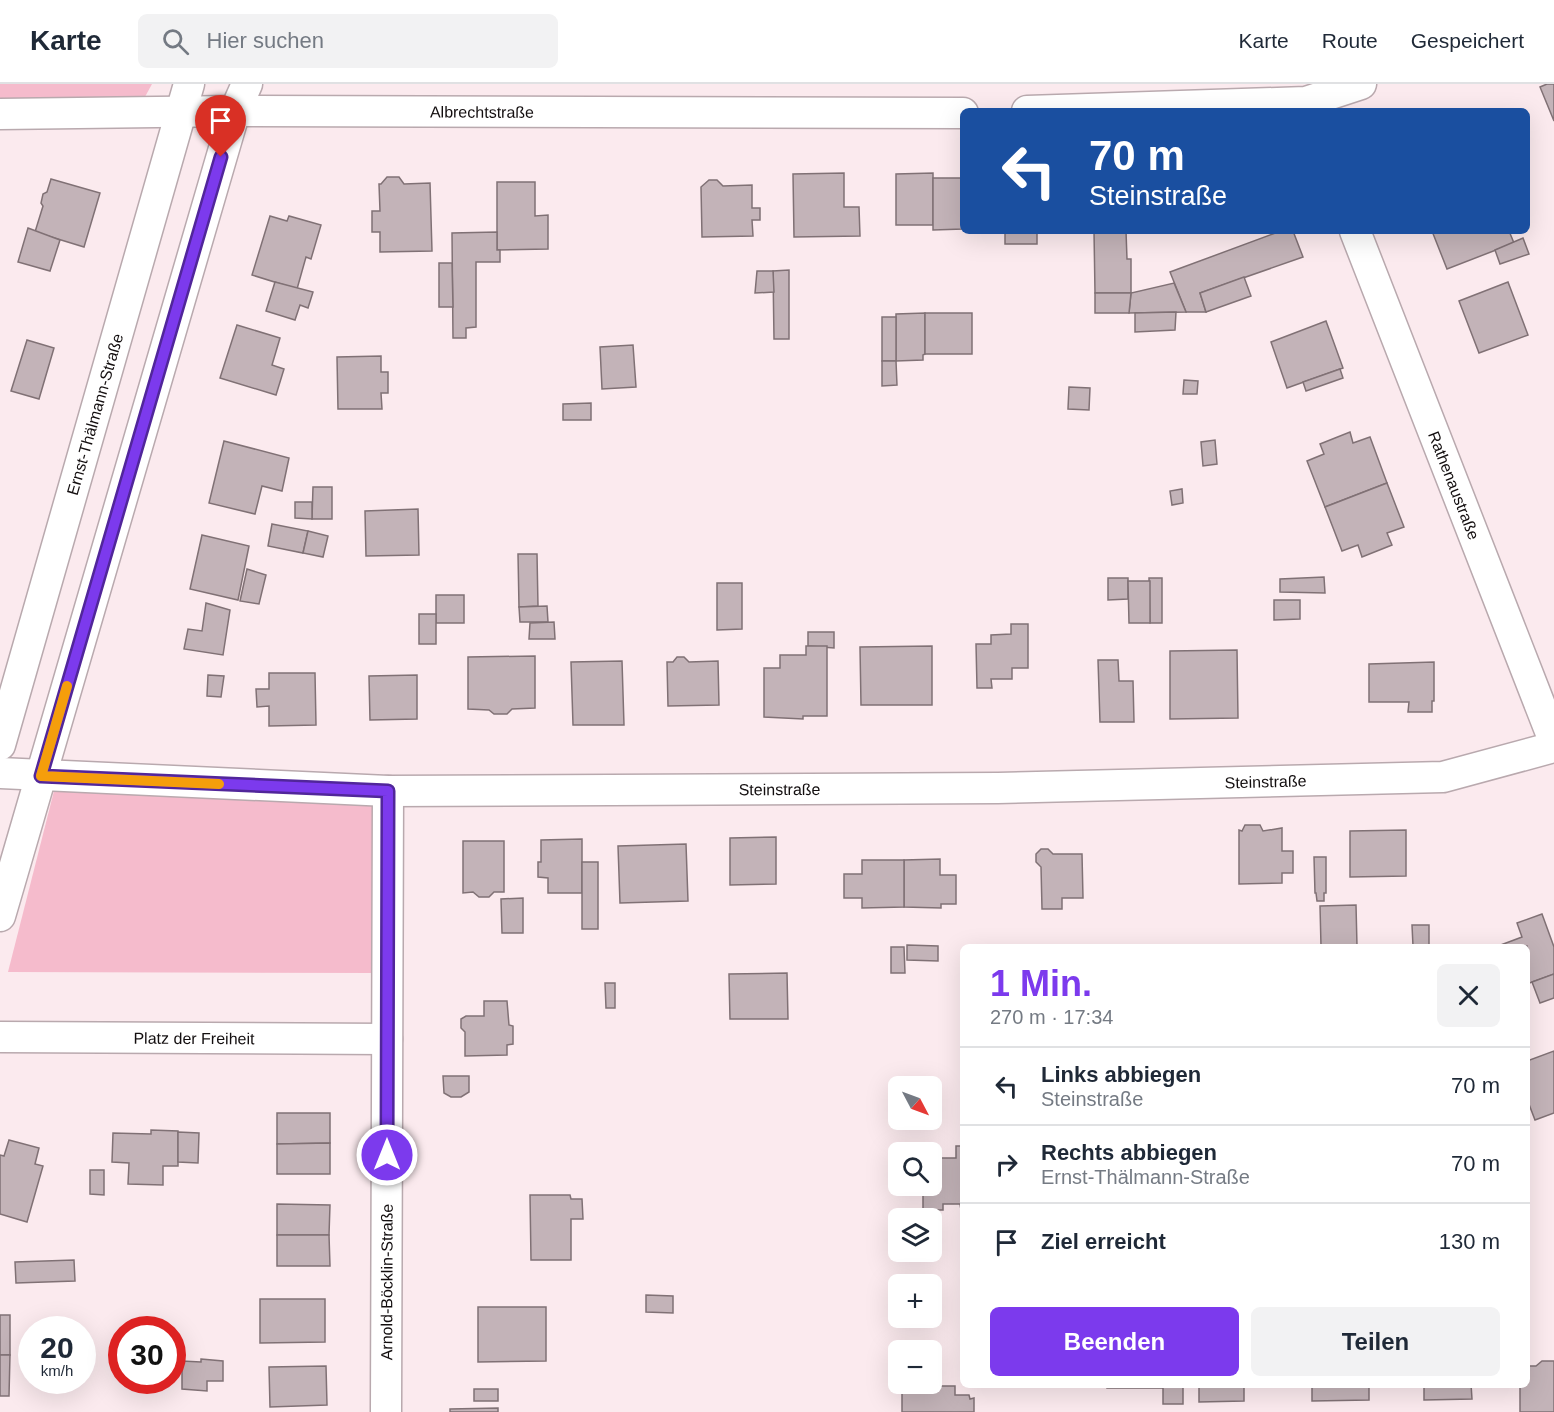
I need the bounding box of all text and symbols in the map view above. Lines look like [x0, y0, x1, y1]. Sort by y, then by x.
search box [138, 14, 558, 68]
text: Karte [30, 25, 102, 56]
icon: search [159, 25, 192, 58]
text: Hier suchen [207, 28, 324, 53]
text: Karte [1239, 29, 1289, 52]
text: Route [1322, 29, 1378, 52]
text: Gespeichert [1411, 29, 1524, 52]
pin [195, 95, 246, 157]
icon: arrive [204, 104, 237, 137]
street label: Albrechtstraße [430, 104, 534, 121]
icon: left [990, 132, 1068, 210]
text: 70 m [1089, 132, 1185, 179]
text: Steinstraße [1089, 181, 1227, 211]
street label: Ernst-Thälmann-Straße [64, 332, 126, 497]
street label: Rathenaustraße [1425, 429, 1483, 542]
street label: Steinstraße [1224, 772, 1307, 791]
street label: Steinstraße [739, 781, 821, 798]
text: 1 Min. [990, 963, 1092, 1004]
button: close [1437, 964, 1500, 1027]
text: 270 m · 17:34 [990, 1006, 1113, 1028]
street label: Platz der Freiheit [133, 1030, 255, 1047]
text: Links abbiegen [1041, 1062, 1201, 1087]
icon: left [990, 1070, 1023, 1103]
text: 70 m [1451, 1073, 1500, 1098]
north arrow [888, 1076, 942, 1130]
map controls [888, 1076, 942, 1394]
text: Steinstraße [1041, 1088, 1143, 1110]
position arrow [355, 1123, 419, 1187]
text: Rechts abbiegen [1041, 1140, 1217, 1165]
button: search [888, 1142, 942, 1196]
icon: right [990, 1148, 1023, 1181]
text: 70 m [1451, 1151, 1500, 1176]
text: Ernst-Thälmann-Straße [1041, 1166, 1250, 1188]
street label: Arnold-Böcklin-Straße [378, 1204, 396, 1360]
button: layers [888, 1208, 942, 1262]
icon: arrive [990, 1226, 1023, 1259]
text: Ziel erreicht [1041, 1229, 1166, 1254]
text: 130 m [1439, 1229, 1500, 1254]
button: + [888, 1274, 942, 1328]
button: Beenden [990, 1307, 1239, 1376]
button: Teilen [1251, 1307, 1500, 1376]
speed limit sign: 30 [108, 1316, 186, 1394]
text: 20 [40, 1331, 74, 1364]
button: − [888, 1340, 942, 1394]
text: km/h [41, 1362, 73, 1379]

